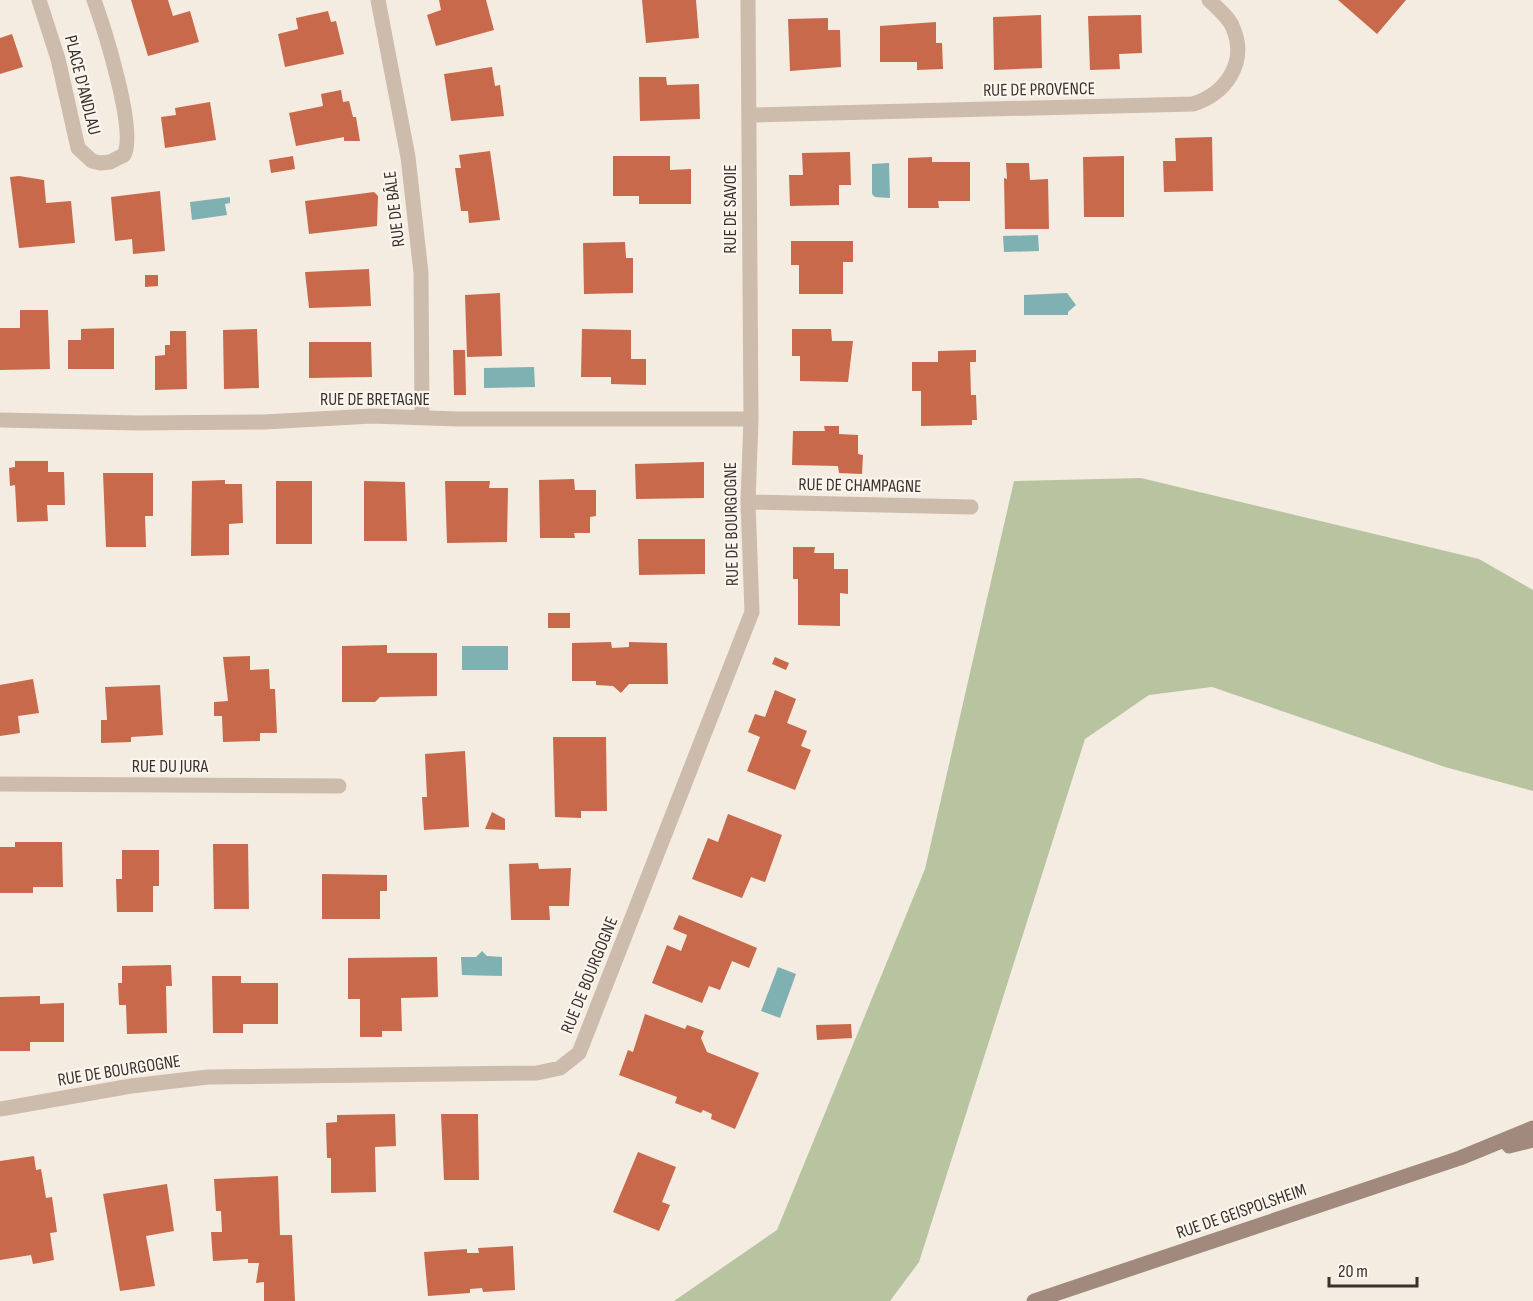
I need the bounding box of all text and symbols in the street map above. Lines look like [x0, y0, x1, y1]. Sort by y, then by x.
street label: PLACE D'ANDLAU [60, 33, 105, 137]
street label: RUE DE PROVENCE [983, 78, 1095, 101]
street label: RUE DE SAVOIE [720, 164, 741, 254]
street label: RUE DE BÂLE [379, 170, 410, 248]
street label: RUE DE BRETAGNE [320, 389, 430, 410]
street label: RUE DE BOURGOGNE [720, 462, 743, 586]
street label: RUE DE CHAMPAGNE [798, 474, 922, 497]
street label: RUE DU JURA [132, 756, 209, 777]
street label: RUE DE BOURGOGNE [556, 914, 622, 1037]
street label: RUE DE BOURGOGNE [56, 1050, 182, 1091]
street label: RUE DE GEISPOLSHEIM [1173, 1179, 1309, 1244]
scale bar [1329, 1250, 1418, 1288]
text: 20 m [1338, 1261, 1368, 1282]

